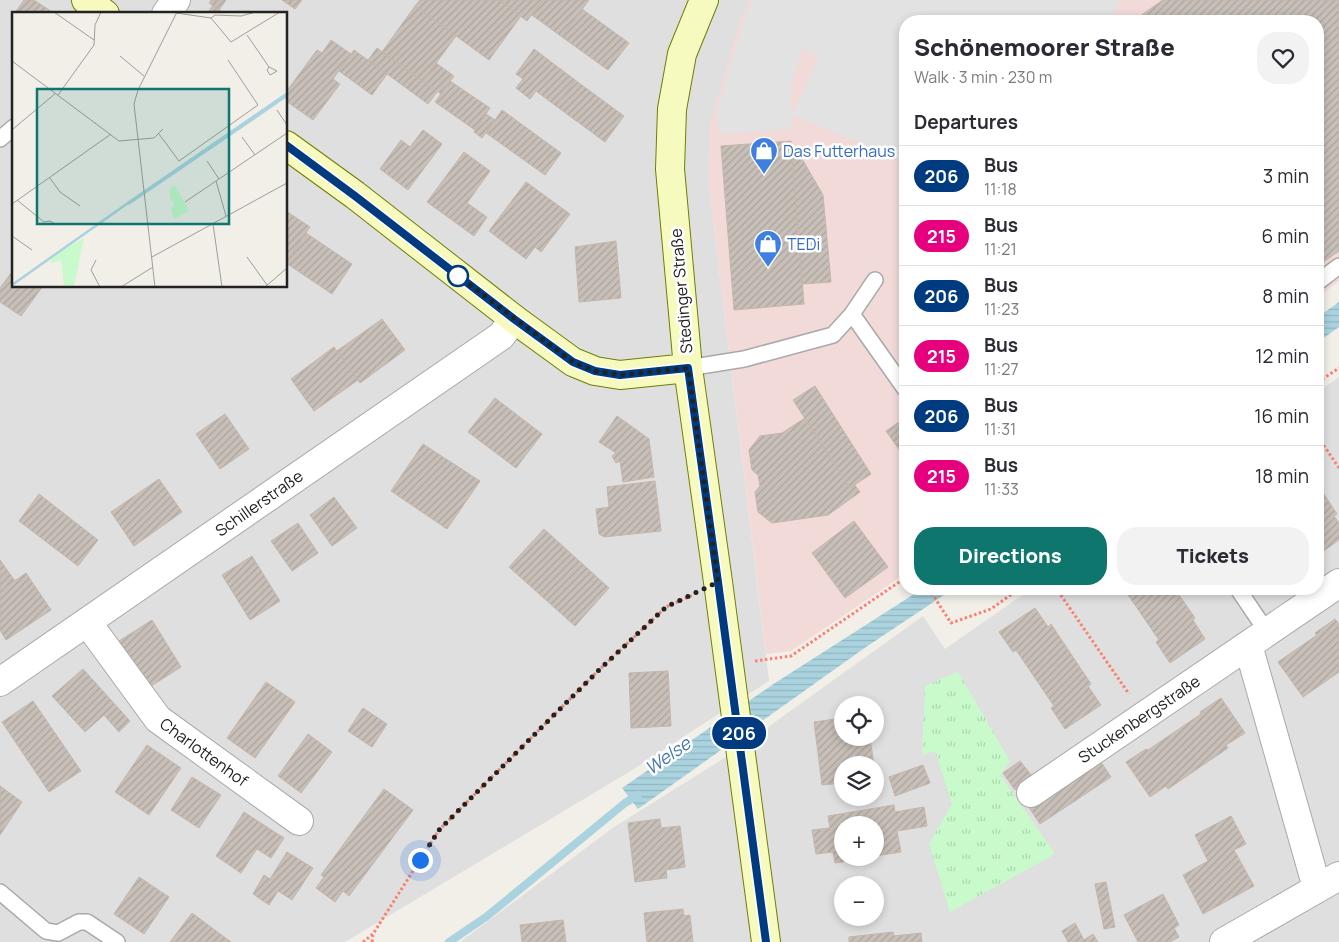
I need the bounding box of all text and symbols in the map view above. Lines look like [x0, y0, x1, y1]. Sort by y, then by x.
inset map [12, 12, 288, 288]
text: Schönemoorer Straße [914, 30, 1175, 63]
button: heart [1257, 32, 1309, 84]
text: Walk · 3 min · 230 m [914, 66, 1052, 88]
text: Departures [914, 109, 1018, 135]
shop icon: Das Futterhaus [749, 136, 779, 175]
place label: Das Futterhaus [783, 140, 895, 162]
text: Bus [984, 152, 1018, 178]
text: 3 min [1263, 163, 1309, 189]
text: 206 [925, 164, 958, 188]
text: 11:18 [984, 178, 1017, 200]
text: Bus [984, 212, 1018, 238]
text: 6 min [1262, 223, 1309, 249]
text: 215 [927, 224, 956, 248]
street label: Stedinger Straße [665, 228, 697, 354]
shop icon: TEDi [753, 229, 783, 268]
place label: TEDi [787, 233, 820, 255]
text: 11:21 [984, 238, 1017, 260]
unlabelled marker [447, 265, 469, 287]
text: Bus [984, 272, 1018, 298]
text: 8 min [1262, 283, 1309, 309]
text: 206 [925, 284, 958, 308]
text: 11:23 [984, 298, 1019, 320]
text: Bus [984, 332, 1018, 358]
text: 12 min [1255, 343, 1309, 369]
text: 215 [927, 344, 956, 368]
text: 11:27 [984, 358, 1018, 380]
text: Bus [984, 392, 1018, 418]
text: 16 min [1254, 403, 1309, 429]
text: 206 [925, 404, 958, 428]
text: 11:31 [984, 418, 1016, 440]
text: Bus [984, 452, 1018, 478]
text: 18 min [1255, 463, 1309, 489]
text: 215 [927, 464, 956, 488]
street label: Schillerstraße [211, 465, 307, 541]
text: 11:33 [984, 478, 1019, 500]
button: Directions [914, 527, 1107, 585]
button: Tickets [1117, 527, 1309, 585]
street label: Stuckenbergstraße [1074, 670, 1204, 768]
map controls [834, 696, 884, 926]
button: locate [834, 696, 884, 746]
street label: Charlottenhof [155, 713, 253, 792]
line badge: 206 [710, 717, 768, 749]
text: 206 [722, 721, 756, 745]
water label: Welse [640, 730, 696, 779]
button: layers [834, 756, 884, 806]
button: + [834, 816, 884, 866]
your location [408, 848, 433, 873]
button: − [834, 876, 884, 926]

